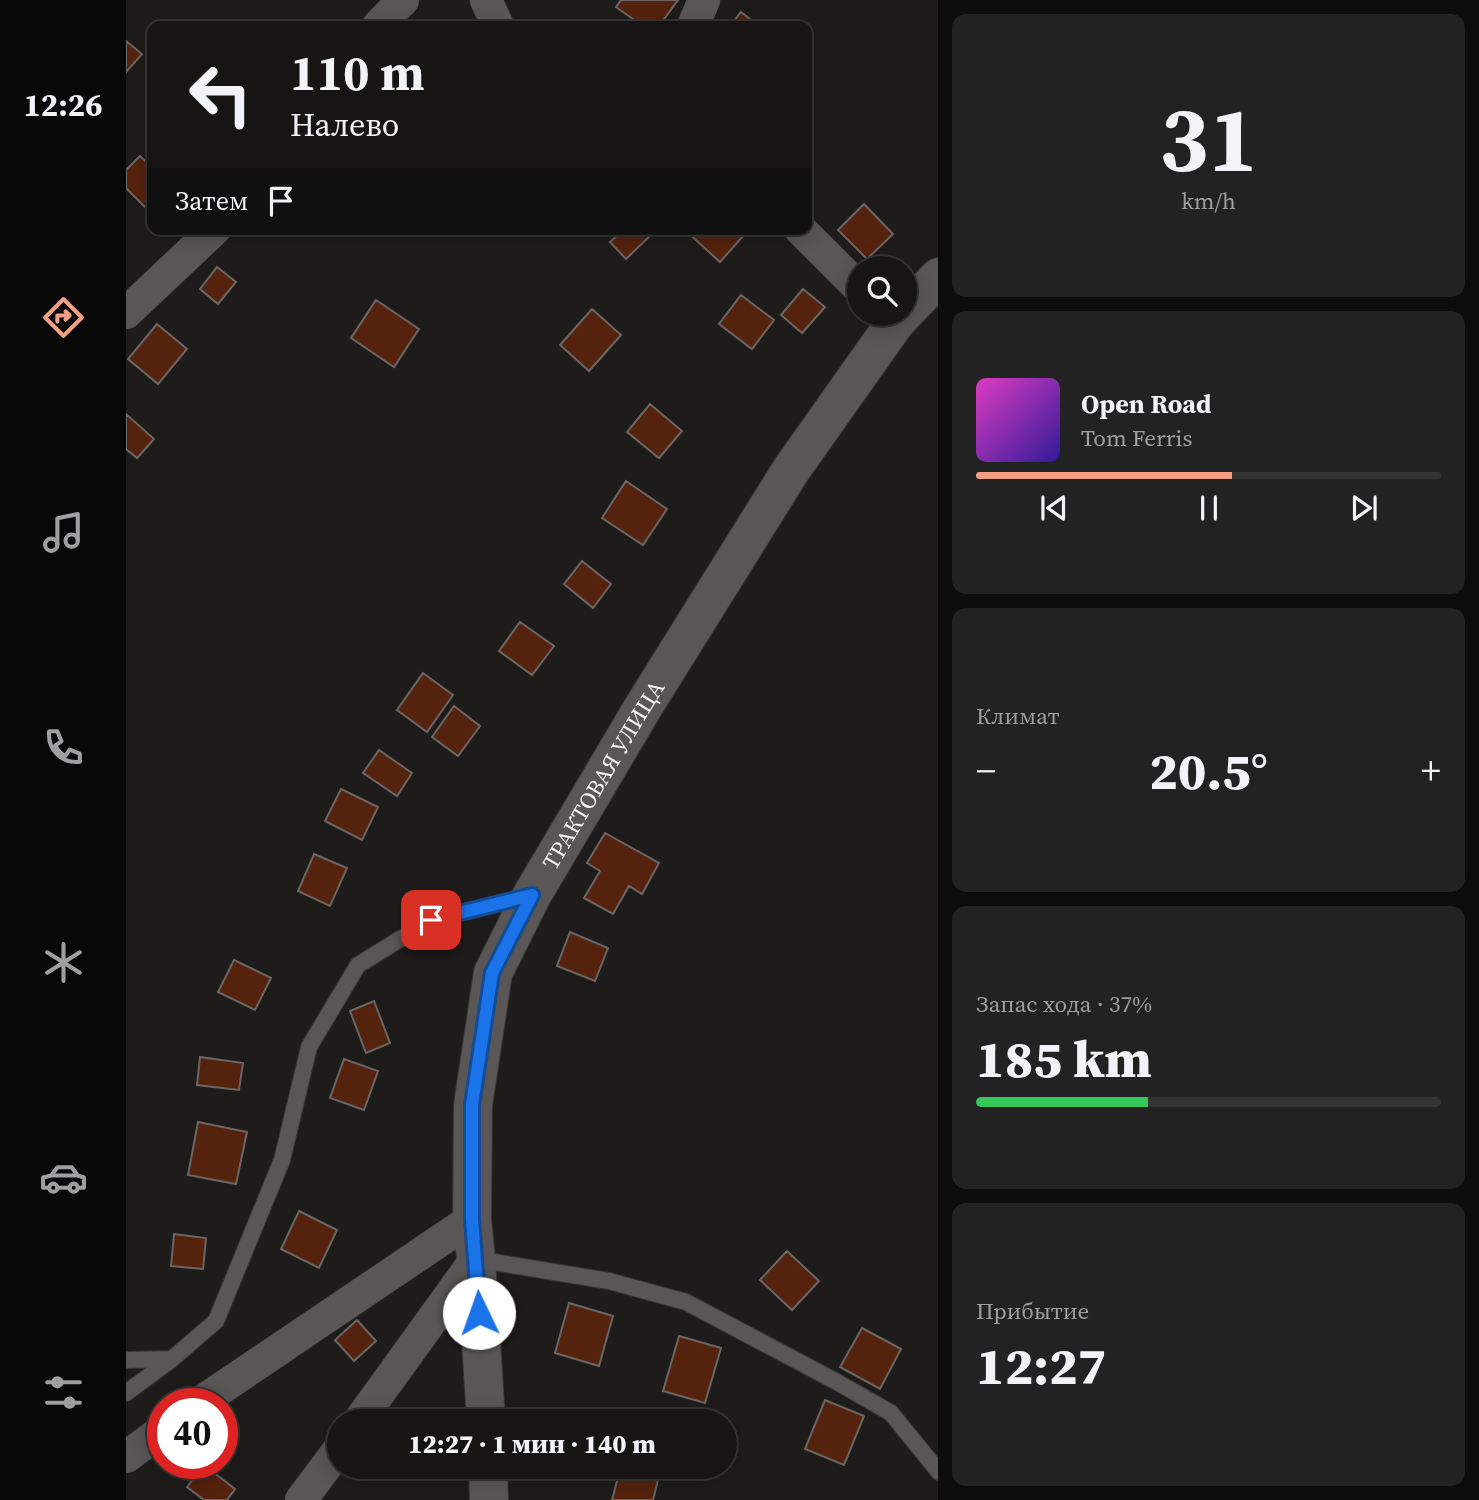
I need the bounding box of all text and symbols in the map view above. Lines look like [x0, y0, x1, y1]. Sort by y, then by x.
text: 110 m [290, 39, 425, 106]
icon: left [175, 49, 266, 140]
text: 31 [1159, 77, 1258, 201]
text: 12:26 [24, 83, 102, 127]
text: Налево [290, 103, 399, 147]
icon: arrive [262, 182, 300, 220]
text: Затем [175, 183, 248, 219]
text: km/h [1181, 185, 1236, 217]
map controls [847, 256, 917, 326]
button: search [847, 256, 917, 326]
icon: directions [39, 293, 88, 342]
text: Open Road [1081, 386, 1212, 422]
text: Tom Ferris [1081, 422, 1192, 454]
icon: previous [1035, 489, 1073, 527]
icon: pause [1190, 489, 1228, 527]
icon: next [1345, 489, 1383, 527]
icon: music [39, 508, 88, 557]
street label: ТРАКТОВАЯ УЛИЦА [535, 673, 673, 875]
text: Климат [976, 700, 1060, 732]
icon: phone [39, 723, 88, 772]
text: 20.5° [1149, 735, 1268, 806]
text: − [976, 745, 996, 797]
text: + [1421, 745, 1441, 797]
pin [401, 890, 461, 950]
icon: arrive [412, 901, 450, 939]
icon: climate [39, 938, 88, 987]
text: Запас хода · 37% [976, 988, 1152, 1020]
text: 185 km [976, 1023, 1152, 1094]
icon: car [39, 1153, 88, 1202]
position arrow [442, 1276, 516, 1350]
text: Прибытие [976, 1295, 1089, 1327]
text: 12:27 [976, 1330, 1106, 1401]
icon: filters [39, 1368, 88, 1417]
speed limit sign: 40 [147, 1388, 238, 1479]
text: 12:27 · 1 мин · 140 m [408, 1426, 656, 1462]

